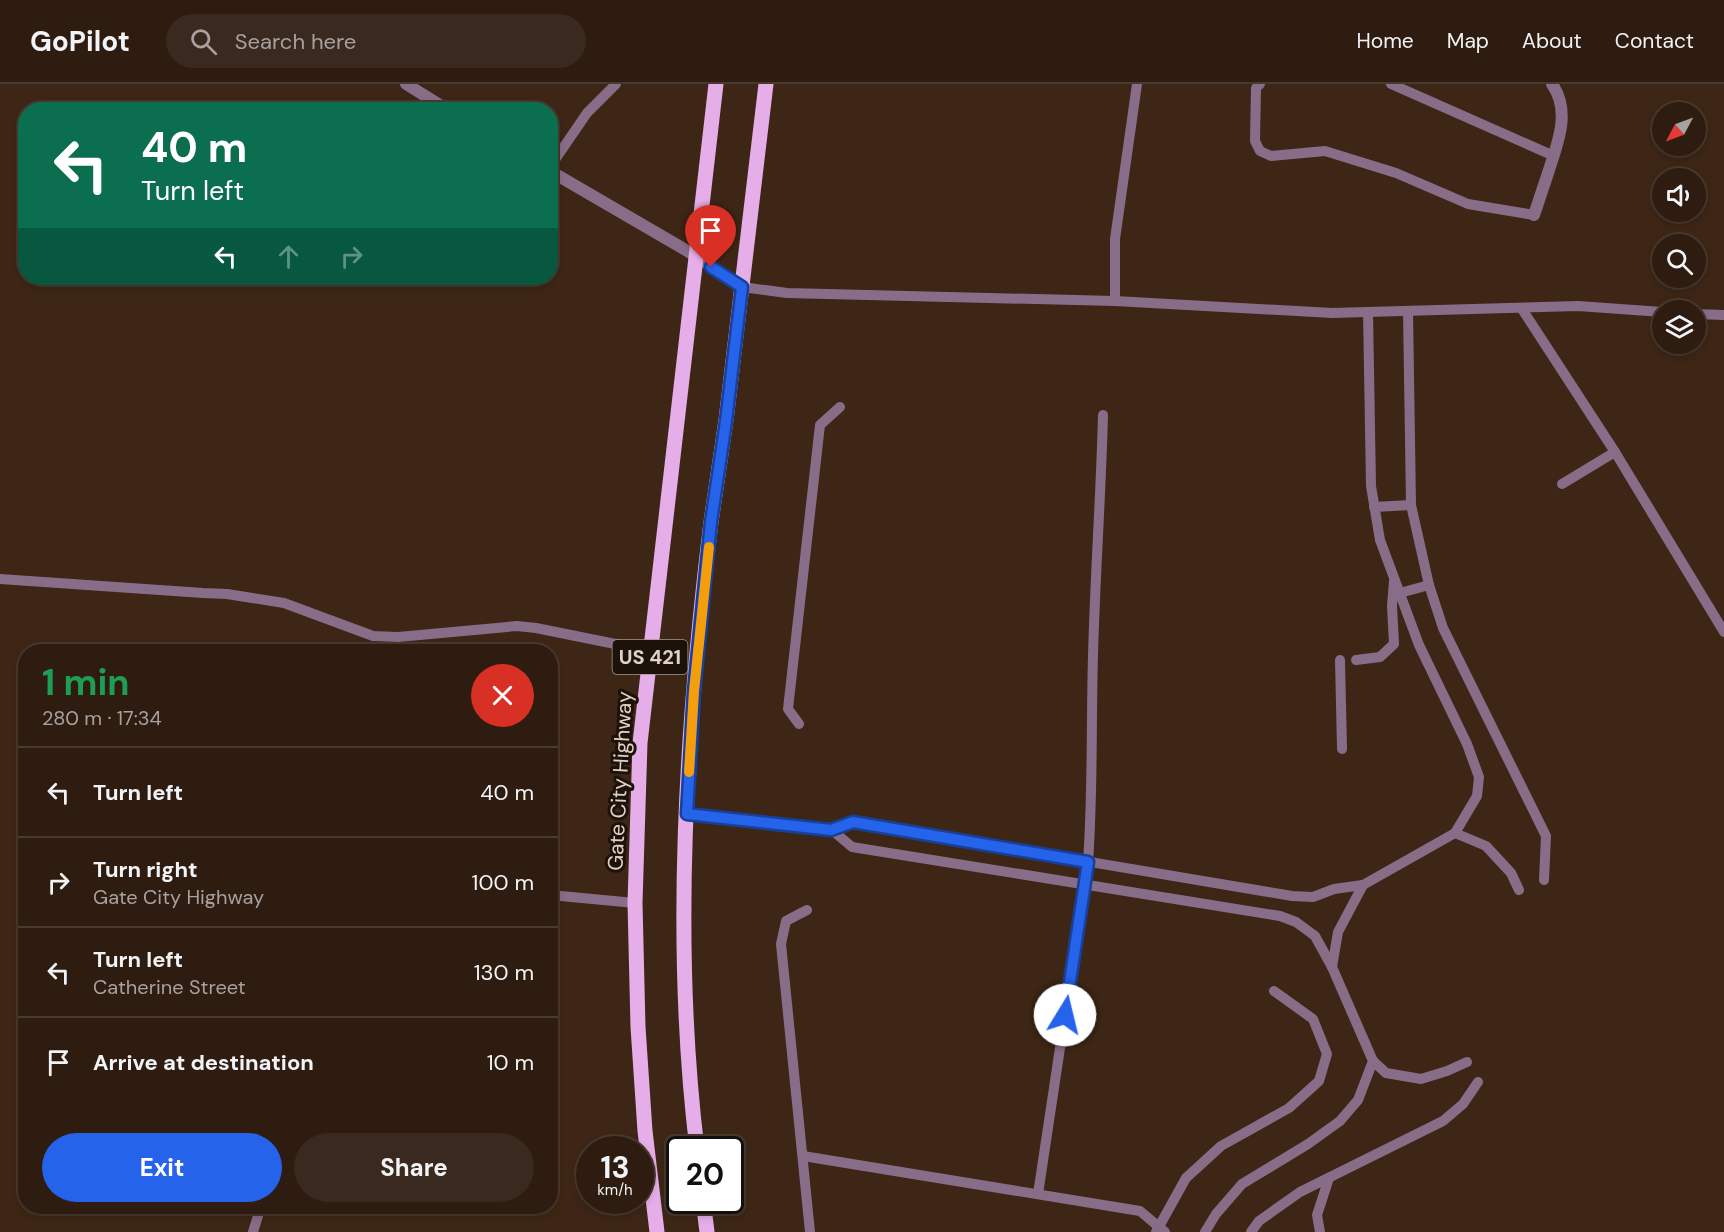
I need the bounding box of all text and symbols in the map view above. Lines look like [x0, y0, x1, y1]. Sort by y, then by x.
search box [166, 14, 586, 68]
text: GoPilot [30, 23, 130, 60]
icon: search [187, 25, 220, 58]
text: Search here [235, 27, 356, 56]
text: Home [1356, 27, 1414, 55]
text: Map [1447, 27, 1489, 55]
text: About [1522, 27, 1582, 55]
text: Contact [1615, 27, 1694, 55]
north arrow [1652, 102, 1706, 156]
map controls [1652, 102, 1706, 354]
text: 40 m [141, 120, 247, 175]
icon: left [42, 126, 120, 204]
button: sound [1652, 168, 1706, 222]
text: Turn left [141, 173, 244, 208]
pin [685, 205, 736, 267]
icon: arrive [694, 214, 727, 247]
button: search [1652, 234, 1706, 288]
icon: left [209, 240, 242, 273]
icon: ahead [272, 240, 305, 273]
icon: right [335, 240, 368, 273]
button: layers [1652, 300, 1706, 354]
road number: US 421 [612, 640, 688, 674]
text: 1 min [42, 659, 130, 706]
button: close [471, 664, 534, 727]
street label: Gate City Highway [601, 690, 639, 871]
text: 280 m · 17:34 [42, 705, 162, 731]
icon: left [42, 776, 75, 809]
text: Turn left [93, 778, 183, 807]
text: 40 m [480, 778, 534, 807]
text: Turn right [93, 855, 198, 884]
icon: right [42, 866, 75, 899]
text: 100 m [472, 868, 534, 897]
text: Gate City Highway [93, 884, 264, 910]
text: Turn left [93, 945, 183, 974]
icon: left [42, 956, 75, 989]
text: 130 m [474, 958, 534, 987]
text: Catherine Street [93, 974, 246, 1000]
position arrow [1033, 983, 1097, 1047]
icon: arrive [42, 1046, 75, 1079]
text: Arrive at destination [93, 1048, 314, 1077]
text: 10 m [487, 1048, 534, 1077]
button: Exit [42, 1133, 282, 1202]
button: Share [294, 1133, 534, 1202]
speed limit sign: 20 [666, 1136, 744, 1214]
text: 13 [600, 1148, 630, 1187]
text: km/h [597, 1180, 633, 1200]

